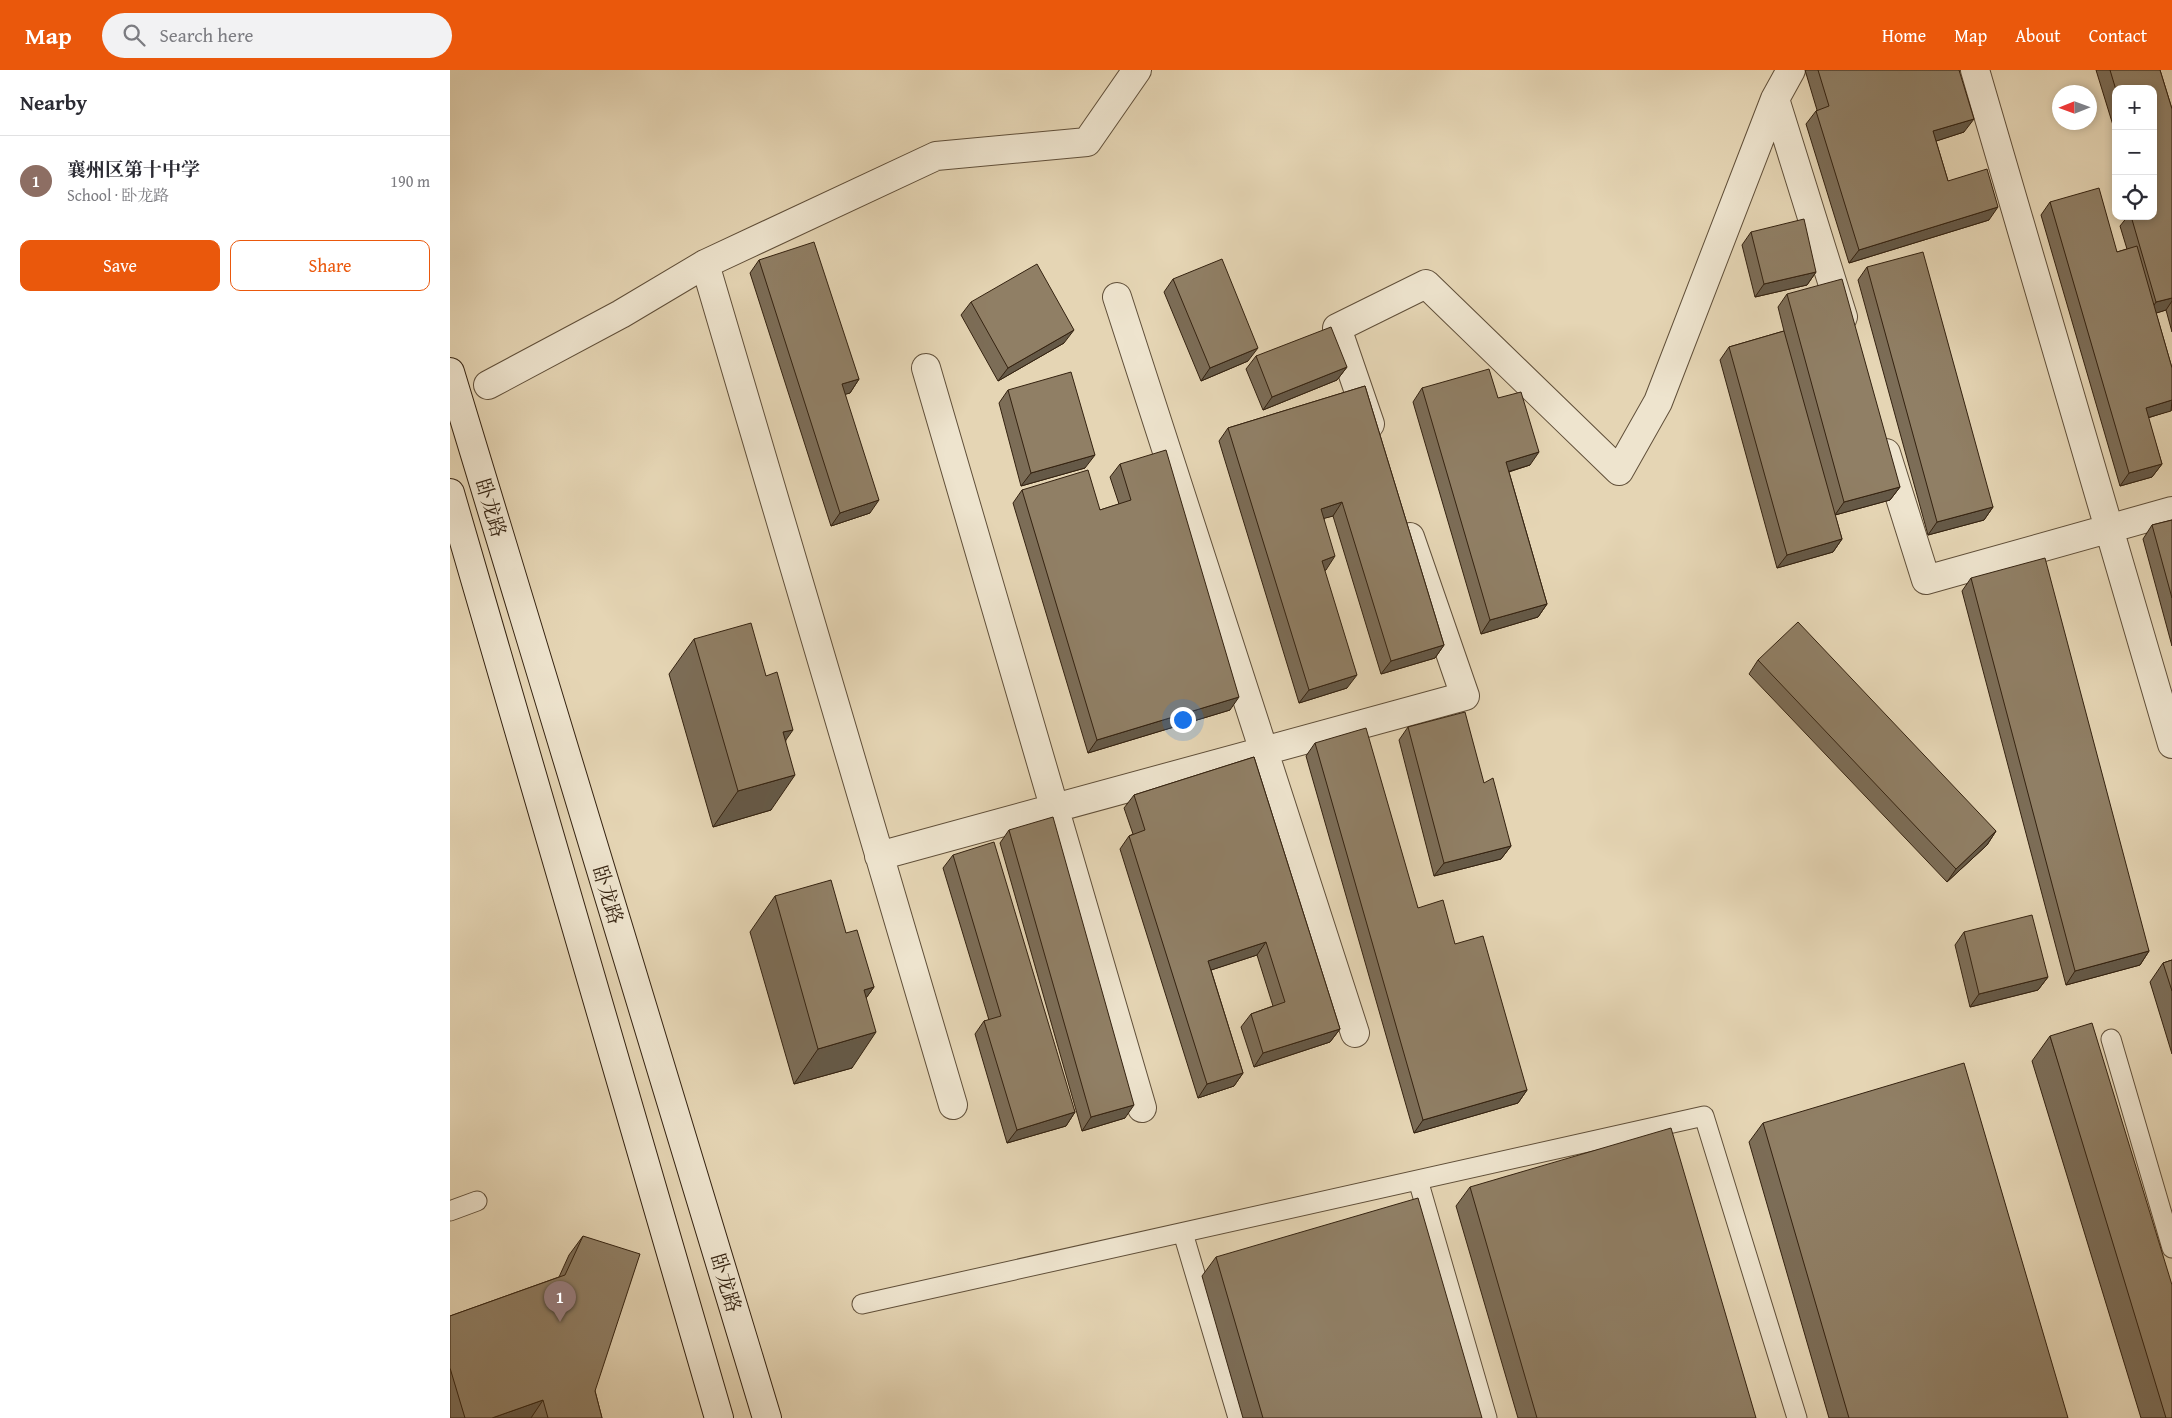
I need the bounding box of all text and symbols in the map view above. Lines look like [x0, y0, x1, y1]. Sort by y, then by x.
search box [102, 13, 452, 58]
text: Map [25, 18, 72, 53]
icon: search [120, 21, 148, 49]
text: Search here [160, 21, 253, 49]
text: Home [1882, 22, 1926, 49]
text: Map [1954, 22, 1987, 49]
text: About [2015, 22, 2061, 49]
text: Contact [2089, 22, 2147, 49]
north arrow [2052, 85, 2097, 130]
map controls [2112, 85, 2157, 220]
button: + [2112, 85, 2157, 130]
text: Nearby [20, 87, 87, 118]
button: − [2112, 130, 2157, 175]
text: 襄州区第十中学 [67, 155, 200, 183]
text: 1 [32, 169, 40, 193]
text: 190 m [390, 169, 430, 193]
button: locate [2112, 175, 2157, 220]
text: School · 卧龙路 [67, 183, 169, 207]
button: Save [20, 240, 220, 291]
button: Share [230, 240, 430, 291]
street label: 卧龙路 [469, 475, 514, 541]
your location [1170, 707, 1196, 733]
street label: 卧龙路 [586, 862, 631, 928]
street label: 卧龙路 [704, 1250, 749, 1316]
pin: 1 [544, 1281, 576, 1322]

